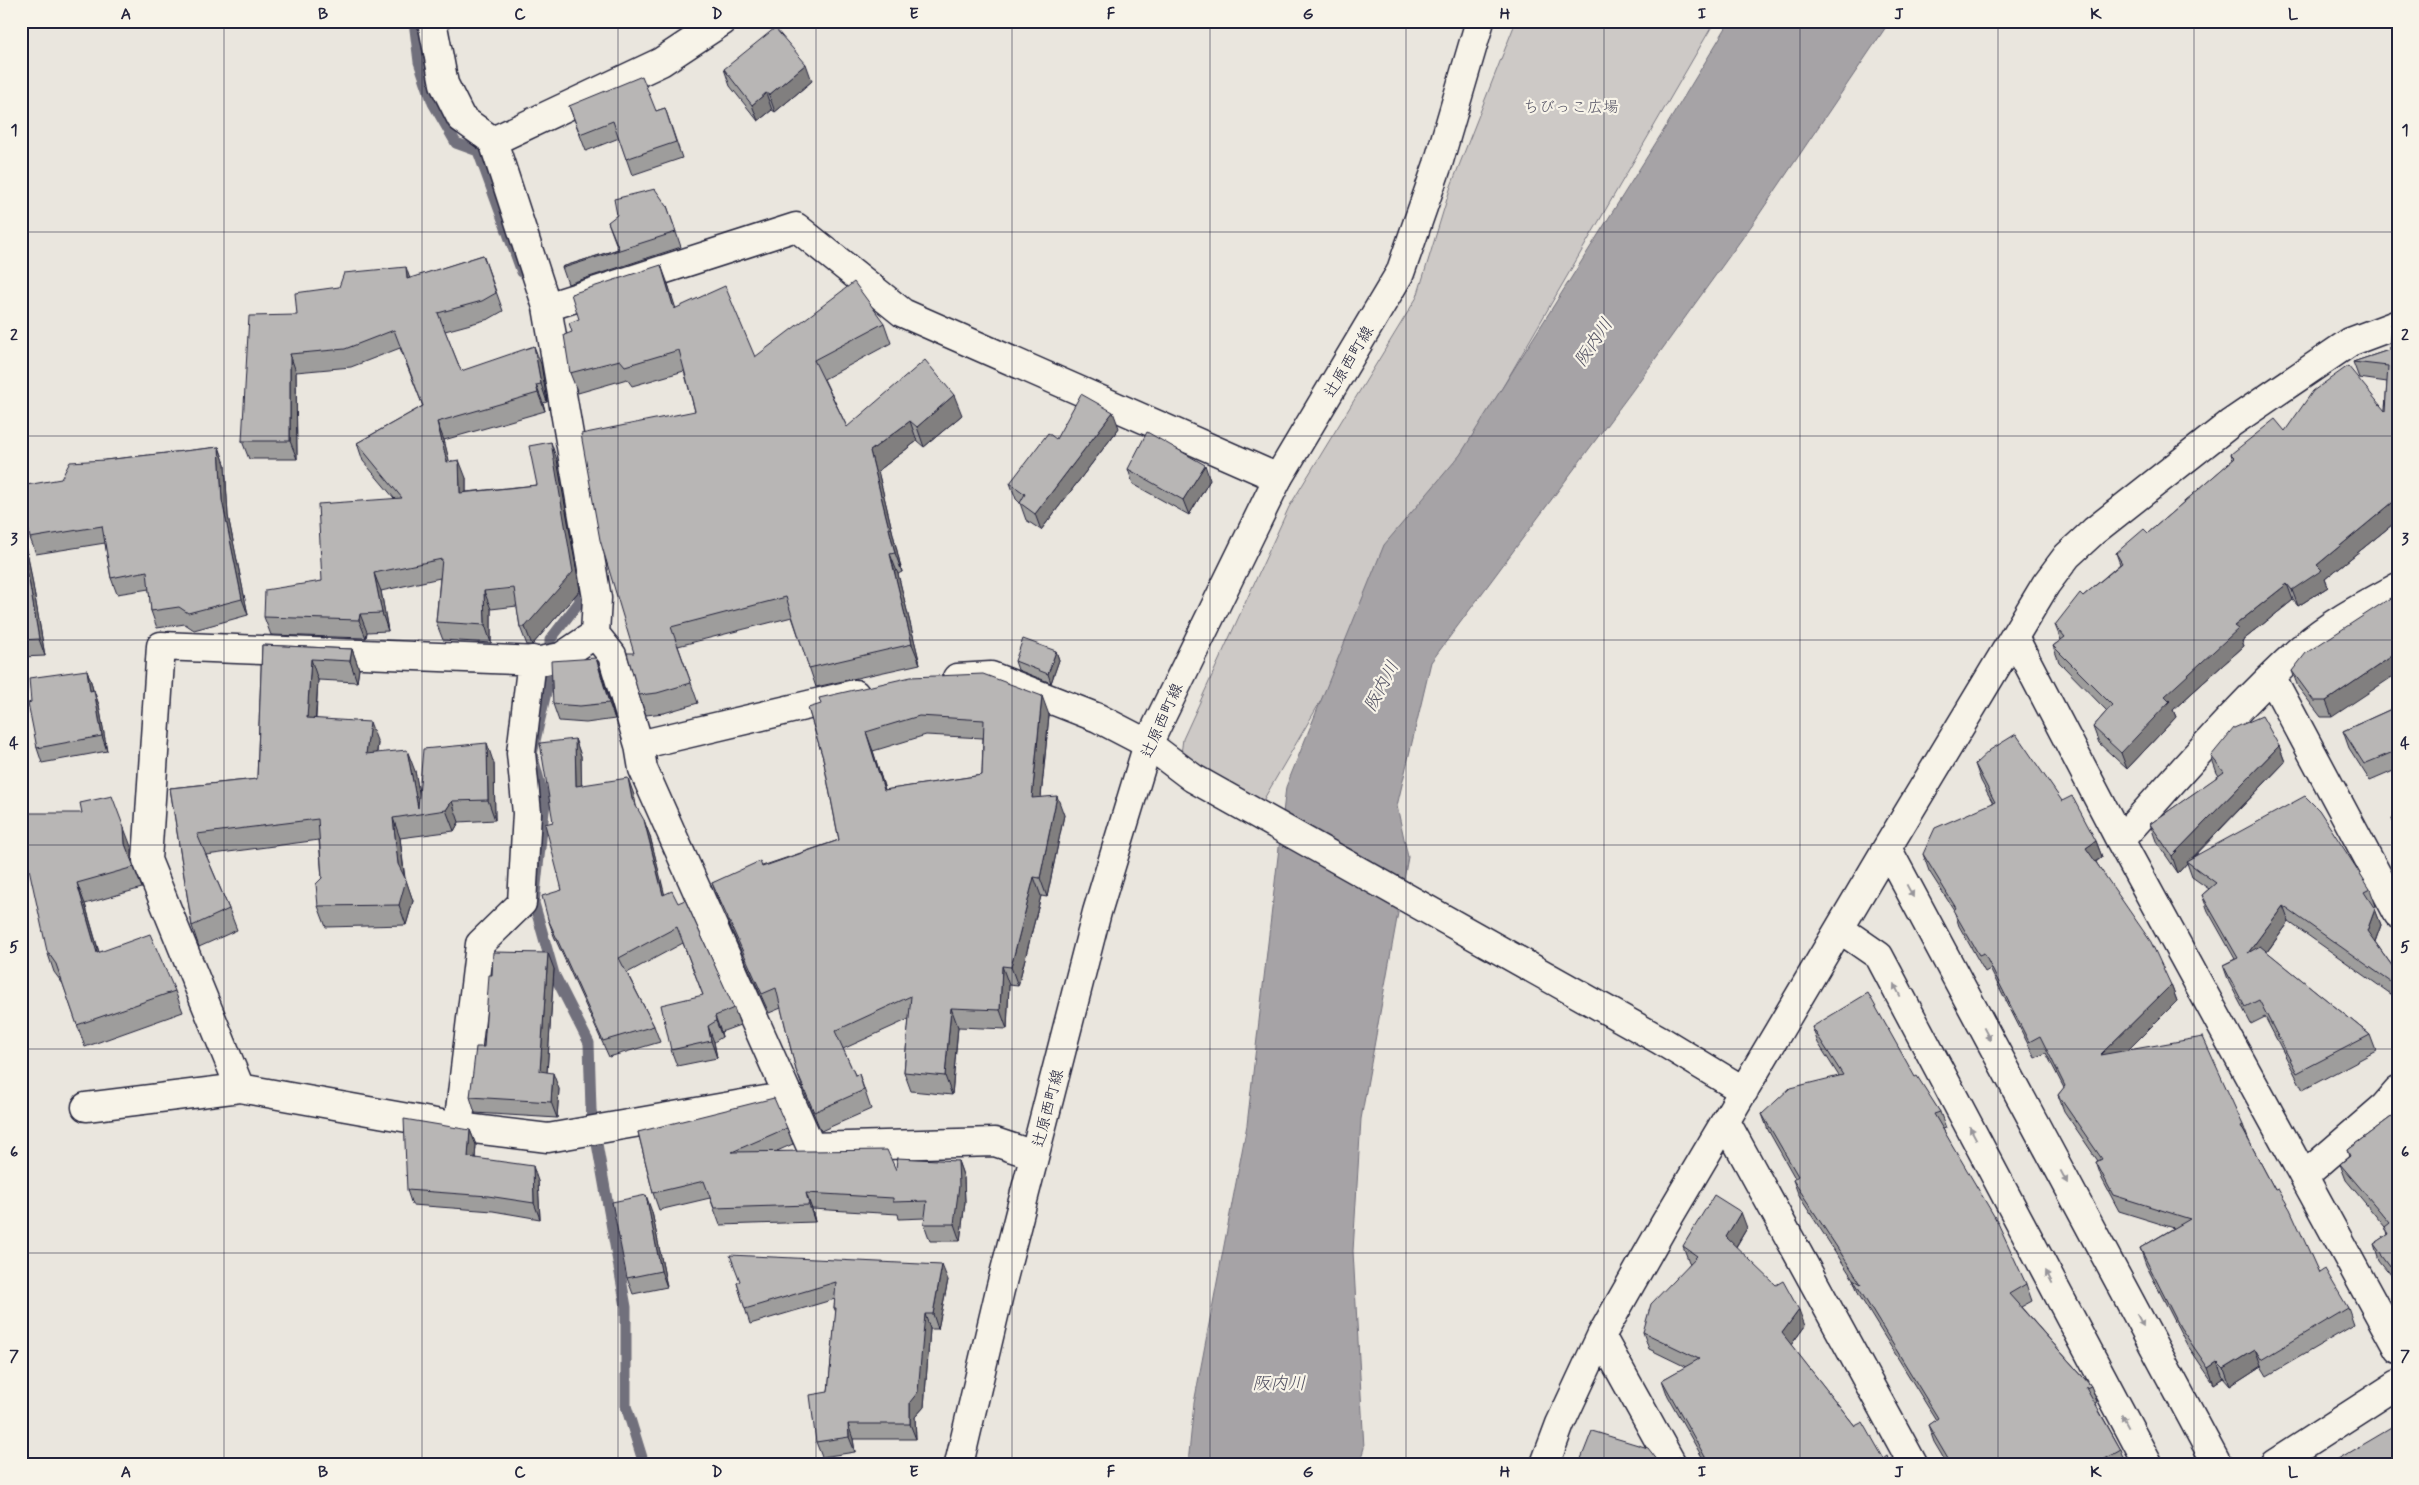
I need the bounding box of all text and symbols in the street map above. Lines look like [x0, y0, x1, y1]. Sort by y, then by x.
text: A [121, 4, 131, 25]
text: B [318, 4, 328, 25]
text: C [514, 4, 526, 25]
text: D [711, 4, 723, 25]
text: E [909, 4, 919, 25]
text: F [1107, 4, 1116, 25]
text: G [1303, 4, 1314, 25]
text: H [1500, 4, 1511, 25]
text: I [1698, 4, 1707, 25]
text: J [1894, 4, 1904, 25]
text: K [2090, 4, 2102, 25]
text: L [2288, 4, 2299, 25]
park label: ちびっこ広場 [1523, 97, 1619, 118]
text: 1 [10, 120, 18, 141]
text: 1 [2401, 120, 2409, 141]
water label: 阪内川 [1569, 313, 1619, 372]
street label: 辻原西町線 [1320, 322, 1379, 401]
text: 2 [10, 325, 18, 346]
text: 2 [2401, 325, 2409, 346]
text: 3 [10, 529, 18, 550]
text: 3 [2401, 529, 2409, 550]
water label: 阪内川 [1359, 657, 1405, 716]
street label: 辻原西町線 [1137, 680, 1188, 761]
text: 4 [9, 733, 19, 754]
text: 4 [2400, 733, 2410, 754]
one-way arrow [1906, 884, 1914, 898]
text: 5 [9, 937, 19, 958]
text: 5 [2400, 937, 2410, 958]
one-way arrow [1893, 983, 1901, 997]
one-way arrow [1983, 1027, 1991, 1041]
street label: 辻原西町線 [1028, 1067, 1069, 1150]
one-way arrow [1969, 1126, 1977, 1141]
text: 6 [10, 1142, 18, 1163]
text: 6 [2401, 1142, 2409, 1163]
one-way arrow [2060, 1170, 2068, 1184]
one-way arrow [2045, 1270, 2053, 1284]
one-way arrow [2136, 1314, 2145, 1327]
text: 7 [9, 1346, 19, 1367]
text: 7 [2400, 1346, 2410, 1367]
water label: 阪内川 [1252, 1372, 1306, 1396]
one-way arrow [2121, 1413, 2129, 1428]
text: A [121, 1462, 131, 1483]
text: B [318, 1462, 328, 1483]
text: C [514, 1462, 526, 1483]
text: D [711, 1462, 723, 1483]
text: E [909, 1462, 919, 1483]
text: F [1107, 1462, 1116, 1483]
text: G [1303, 1462, 1314, 1483]
text: H [1500, 1462, 1511, 1483]
text: I [1698, 1462, 1707, 1483]
text: J [1894, 1462, 1904, 1483]
text: K [2090, 1462, 2102, 1483]
text: L [2288, 1462, 2299, 1483]

